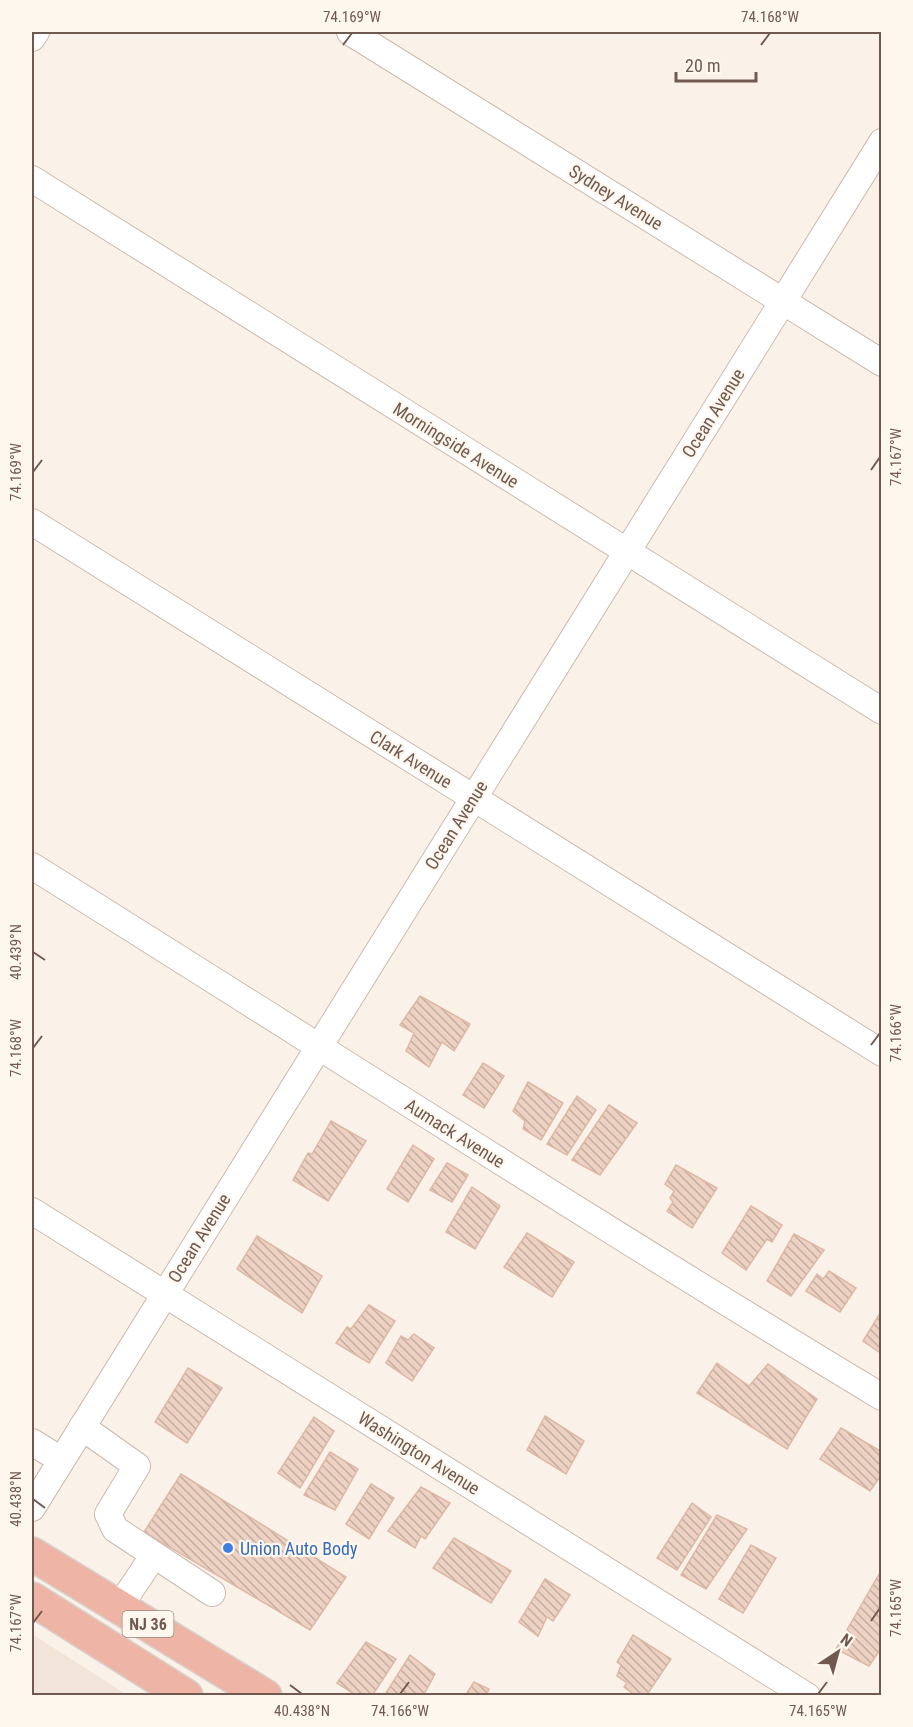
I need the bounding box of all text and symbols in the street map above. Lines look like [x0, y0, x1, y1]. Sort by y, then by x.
text: 74.169°W [323, 8, 382, 26]
text: 74.168°W [741, 8, 800, 26]
scale bar [676, 45, 756, 83]
text: 20 m [685, 55, 720, 76]
street label: Sydney Avenue [565, 160, 667, 234]
street label: Ocean Avenue [677, 365, 749, 461]
street label: Morningside Avenue [389, 398, 523, 492]
text: 74.167°W [887, 427, 905, 486]
text: 74.169°W [7, 442, 25, 501]
street label: Clark Avenue [366, 726, 456, 792]
street label: Ocean Avenue [420, 777, 492, 873]
text: 40.439°N [7, 924, 25, 980]
text: 74.166°W [887, 1003, 905, 1062]
text: 74.168°W [7, 1018, 25, 1077]
street label: Aumack Avenue [401, 1094, 509, 1172]
street label: Ocean Avenue [163, 1190, 235, 1286]
street label: Washington Avenue [354, 1407, 484, 1499]
text: 40.438°N [7, 1471, 25, 1527]
place label: Union Auto Body [240, 1538, 358, 1559]
marker: Union Auto Body [221, 1541, 235, 1555]
text: 74.165°W [887, 1578, 905, 1637]
text: 74.167°W [7, 1593, 25, 1652]
road number: NJ 36 [122, 1611, 174, 1637]
north arrow [808, 1622, 868, 1682]
text: N [837, 1630, 856, 1651]
text: 40.438°N [274, 1702, 330, 1720]
text: 74.166°W [371, 1702, 430, 1720]
text: 74.165°W [789, 1702, 848, 1720]

